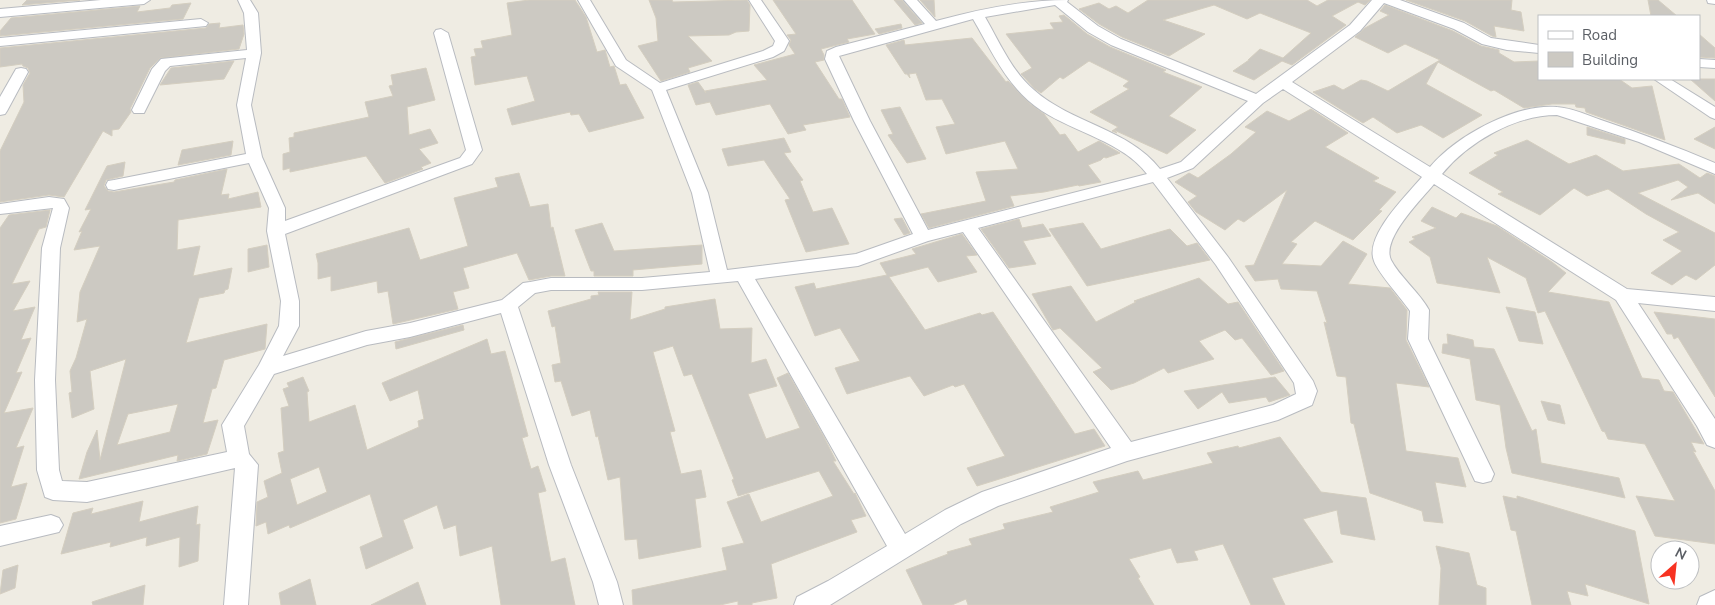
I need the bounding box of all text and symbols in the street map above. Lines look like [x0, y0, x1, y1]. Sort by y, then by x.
legend [1538, 15, 1700, 80]
text: Road [1582, 25, 1617, 45]
text: Building [1582, 50, 1638, 70]
north arrow [1650, 540, 1700, 590]
text: N [1672, 543, 1690, 565]

